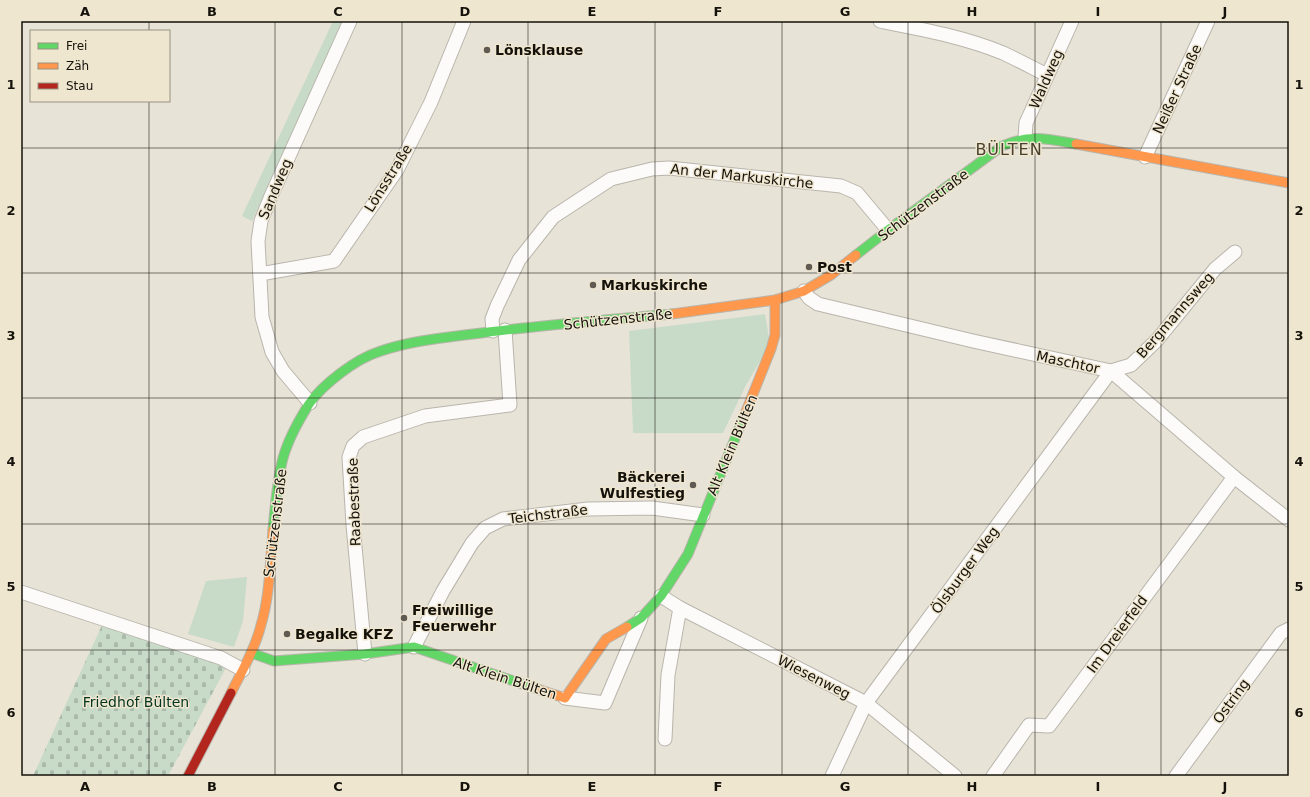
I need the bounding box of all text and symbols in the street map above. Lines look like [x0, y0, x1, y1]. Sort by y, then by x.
text: A [80, 4, 90, 19]
text: B [207, 4, 217, 19]
text: C [333, 4, 343, 19]
text: D [460, 4, 471, 19]
text: E [588, 4, 596, 19]
text: F [714, 4, 722, 19]
text: G [840, 4, 850, 19]
text: H [967, 4, 977, 19]
text: I [1096, 4, 1100, 19]
text: J [1222, 4, 1227, 19]
legend [30, 30, 170, 102]
text: Frei [66, 39, 87, 53]
place label: Lönsklause [495, 42, 583, 58]
street label: Neißer Straße [1149, 42, 1205, 136]
marker: Lönsklause [482, 45, 492, 55]
street label: Waldweg [1026, 47, 1066, 111]
text: Zäh [66, 59, 89, 73]
text: 1 [6, 77, 16, 92]
text: 1 [1294, 77, 1304, 92]
text: Stau [66, 79, 93, 93]
district label: BÜLTEN [975, 140, 1043, 159]
street label: Lönsstraße [361, 141, 415, 215]
street label: Sandweg [255, 156, 295, 222]
street label: An der Markuskirche [670, 161, 814, 191]
street label: Schützenstraße [875, 166, 971, 244]
text: 2 [6, 203, 16, 218]
text: 2 [1294, 203, 1304, 218]
place label: Post [817, 259, 852, 275]
marker: Post [804, 262, 814, 272]
street label: Bergmannsweg [1133, 269, 1217, 361]
place label: Markuskirche [601, 277, 708, 293]
marker: Markuskirche [588, 280, 598, 290]
street label: Schützenstraße [563, 305, 673, 333]
text: 3 [6, 328, 16, 343]
text: 3 [1294, 328, 1304, 343]
street label: Maschtor [1035, 347, 1101, 377]
street label: Alt Klein Bülten [704, 392, 760, 498]
text: 4 [6, 454, 16, 469]
text: 4 [1294, 454, 1304, 469]
street label: Raabestraße [344, 457, 364, 547]
street label: Schützenstraße [260, 468, 290, 578]
place label: Bäckerei Wulfestieg [600, 469, 685, 501]
marker: Bäckerei Wulfestieg [688, 480, 698, 490]
street label: Teichstraße [506, 501, 589, 527]
street label: Ölsburger Weg [927, 523, 1002, 617]
text: 5 [6, 579, 16, 594]
text: 5 [1294, 579, 1304, 594]
street label: Im Dreierfeld [1084, 592, 1150, 676]
place label: Freiwillige Feuerwehr [412, 602, 496, 634]
marker: Freiwillige Feuerwehr [399, 613, 409, 623]
place label: Begalke KFZ [295, 626, 393, 642]
marker: Begalke KFZ [282, 629, 292, 639]
street label: Wiesenweg [775, 652, 853, 702]
street label: Alt Klein Bülten [451, 654, 559, 702]
street label: Ostring [1209, 676, 1253, 726]
park label: Friedhof Bülten [83, 694, 189, 710]
text: 6 [6, 705, 16, 720]
text: 6 [1294, 705, 1304, 720]
text: A [80, 779, 90, 794]
text: B [207, 779, 217, 794]
text: C [333, 779, 343, 794]
text: D [460, 779, 471, 794]
text: E [588, 779, 596, 794]
text: F [714, 779, 722, 794]
text: G [840, 779, 850, 794]
text: H [967, 779, 977, 794]
text: I [1096, 779, 1100, 794]
text: J [1222, 779, 1227, 794]

